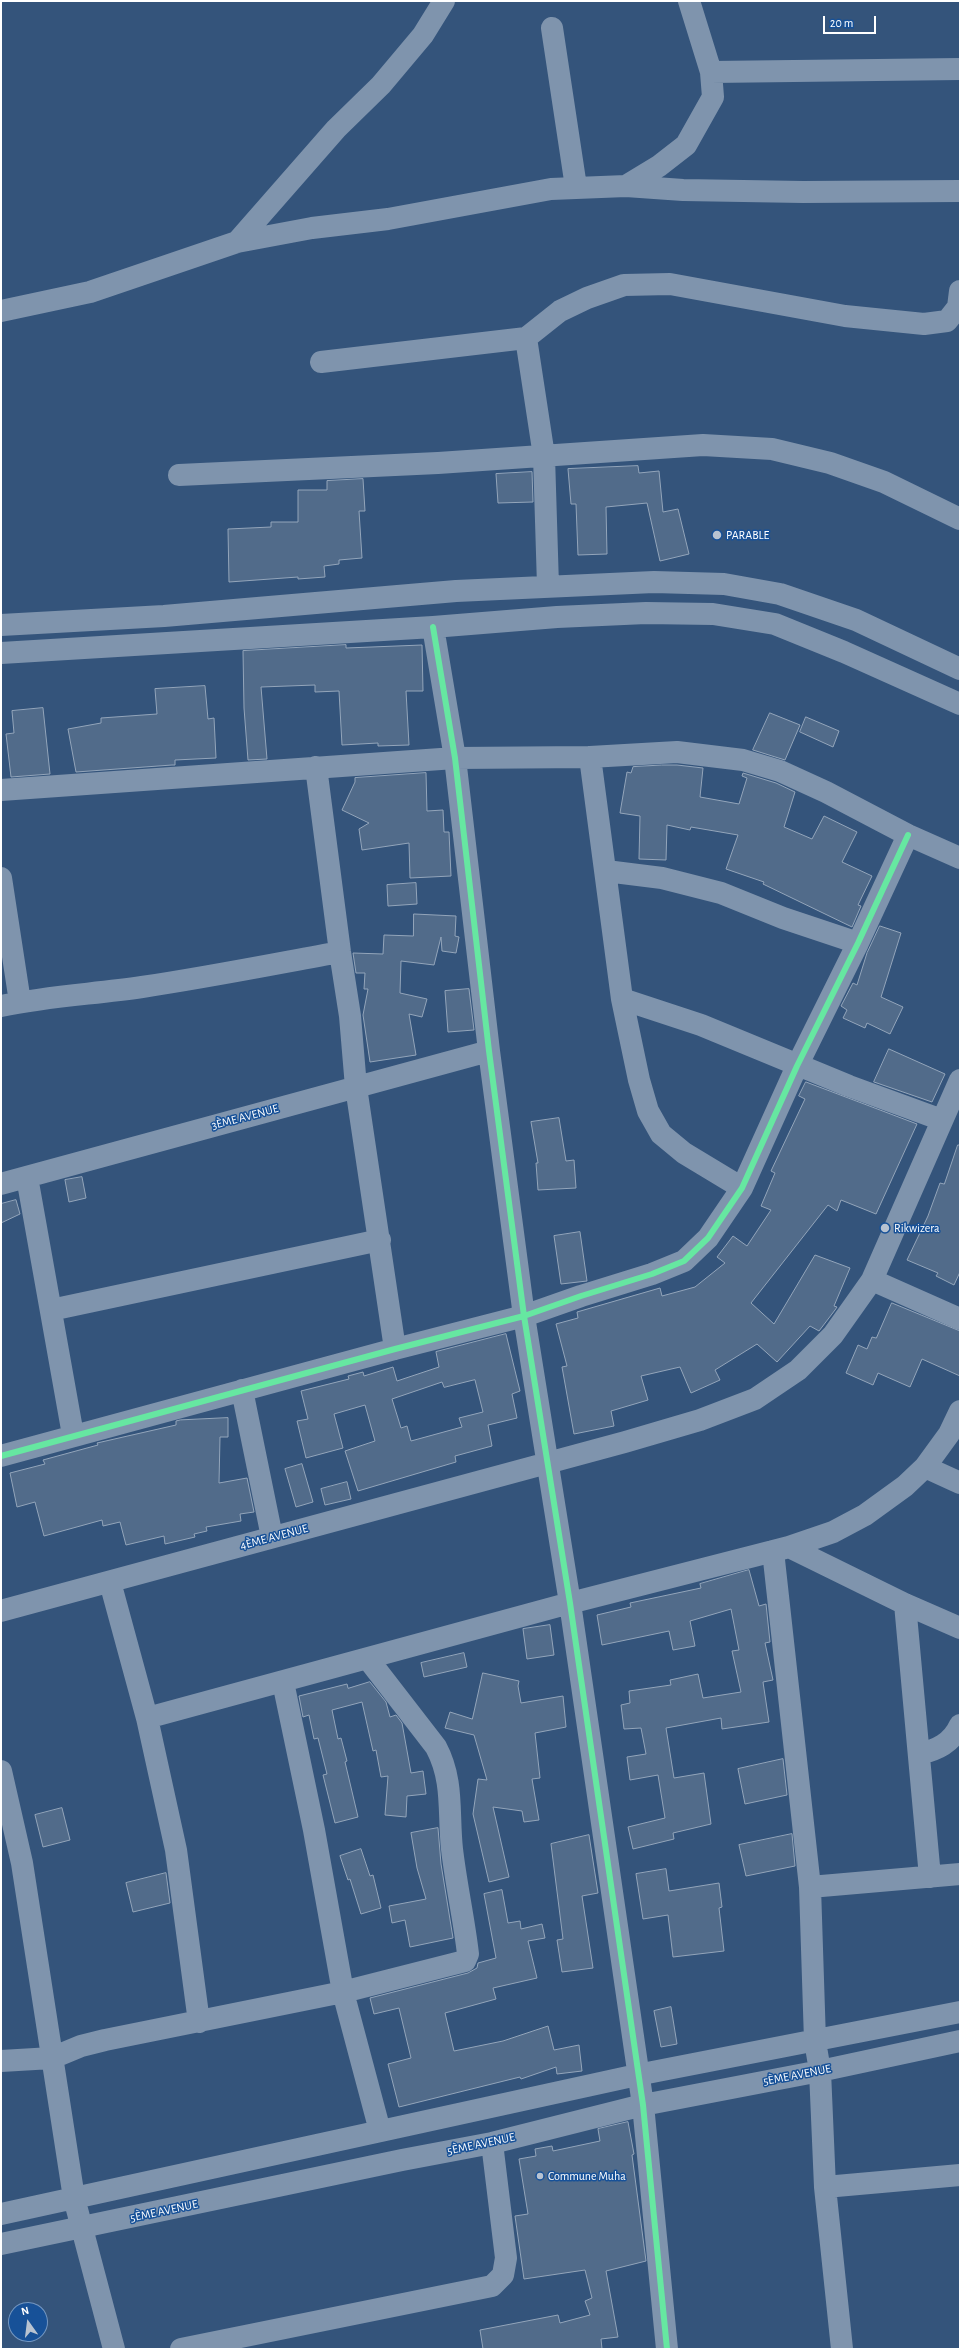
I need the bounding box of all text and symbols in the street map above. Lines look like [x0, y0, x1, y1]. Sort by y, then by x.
scale bar [825, 8, 878, 34]
text: 20 m [830, 17, 853, 29]
place label: PARABLE [726, 528, 769, 542]
marker: PARABLE [711, 529, 723, 541]
street label: 3ÈME AVENUE [210, 1101, 280, 1133]
place label: Rikwizera [894, 1221, 940, 1235]
marker: Rikwizera [879, 1222, 891, 1234]
street label: 4ÈME AVENUE [239, 1521, 309, 1553]
street label: 5ÈME AVENUE [762, 2061, 832, 2089]
street label: 5ÈME AVENUE [446, 2130, 516, 2158]
place label: Commune Muha [548, 2169, 626, 2183]
marker: Commune Muha [535, 2171, 545, 2181]
street label: 5ÈME AVENUE [129, 2197, 199, 2225]
north arrow [8, 2302, 48, 2342]
text: N [20, 2305, 30, 2317]

